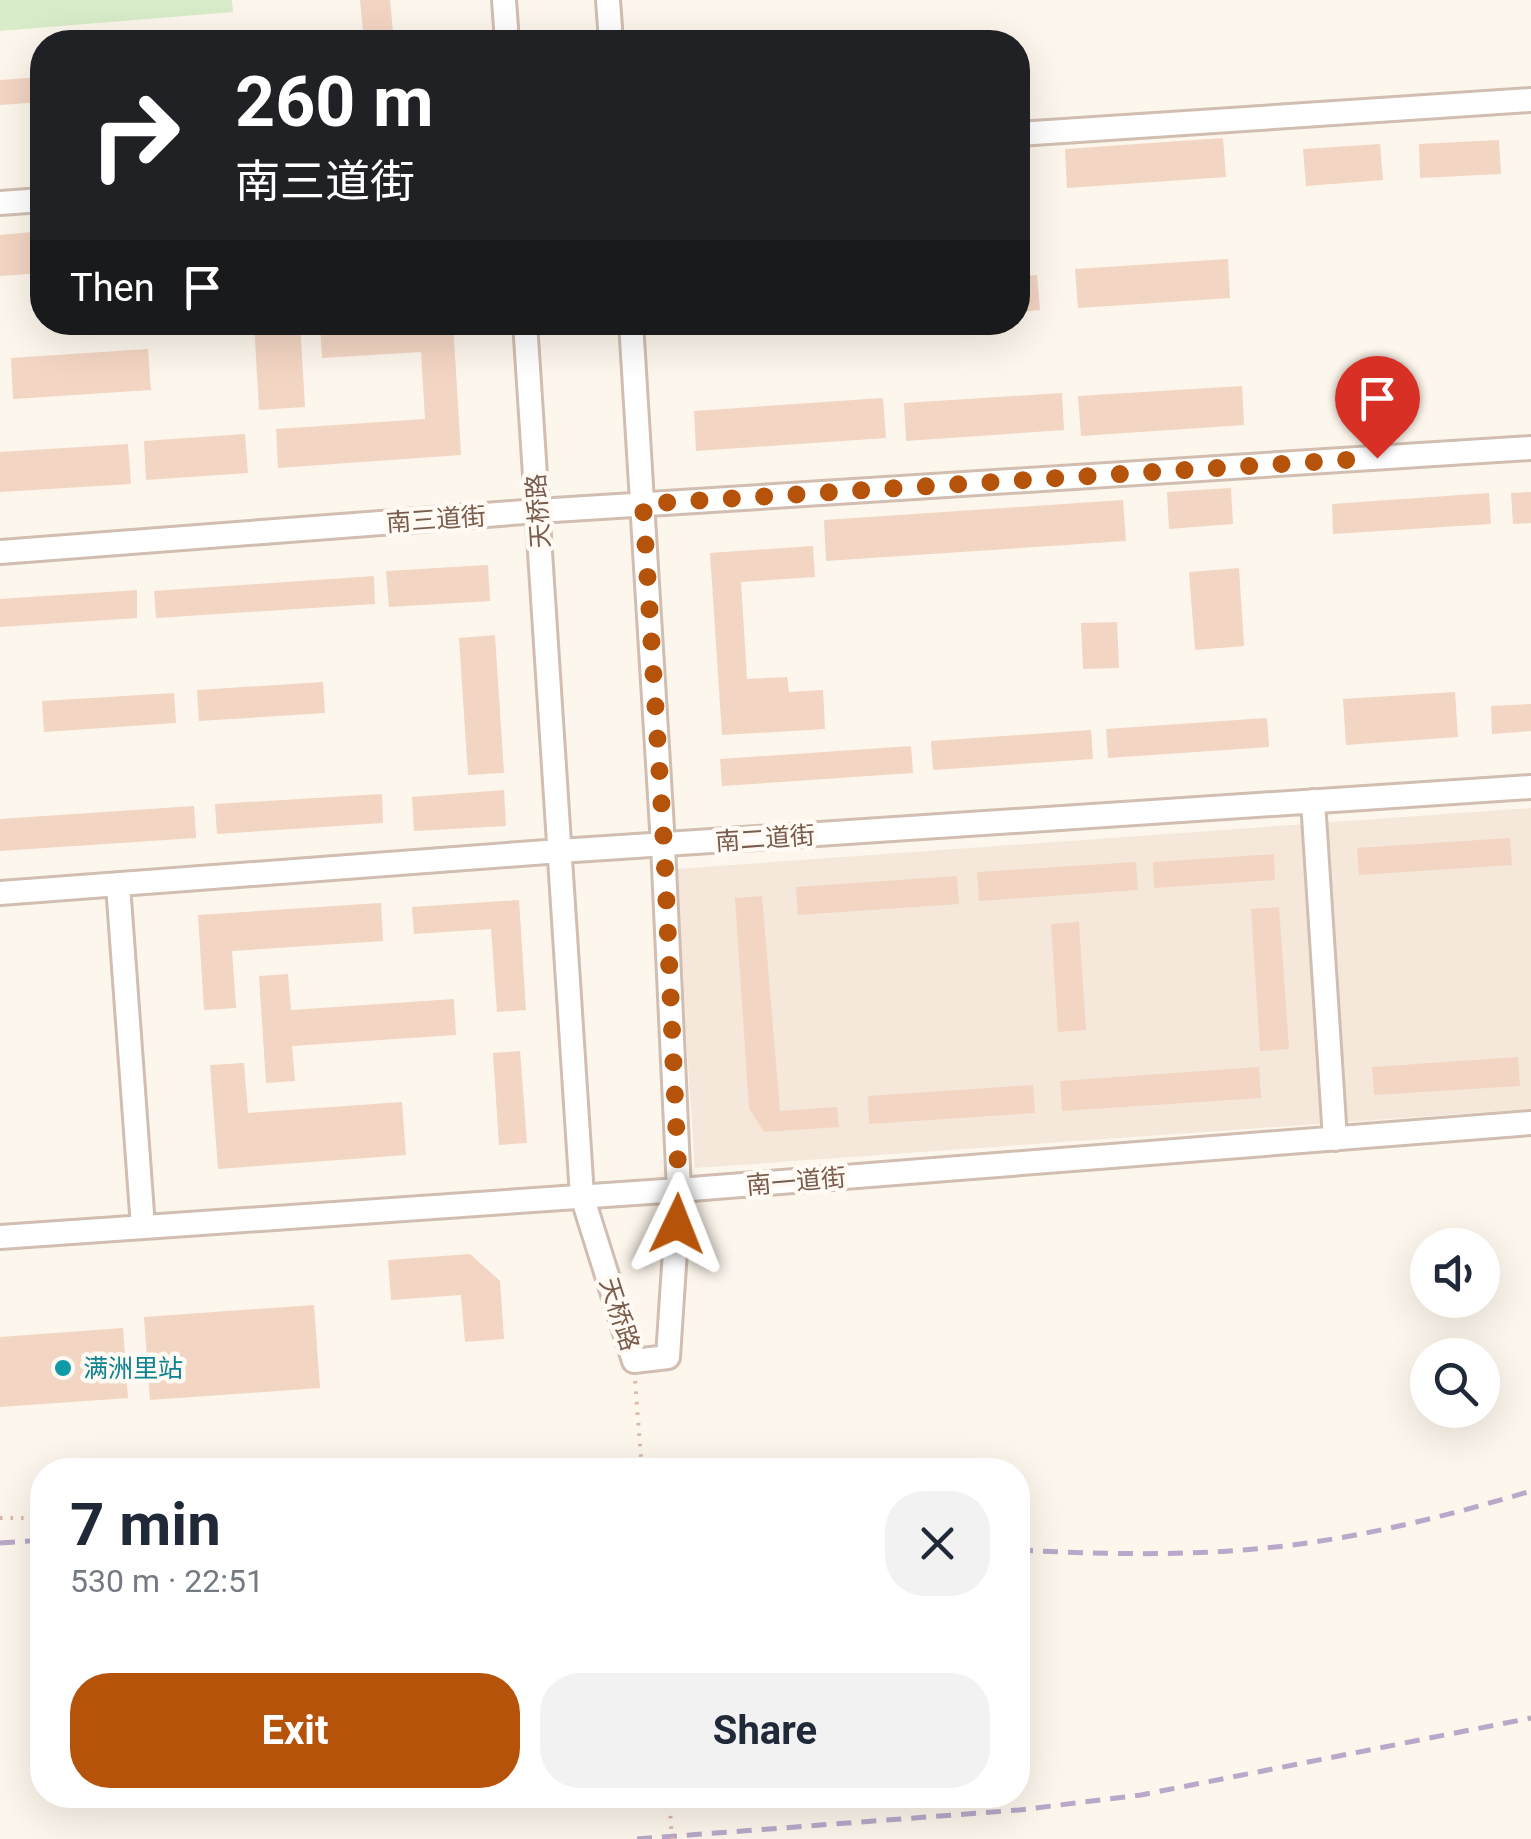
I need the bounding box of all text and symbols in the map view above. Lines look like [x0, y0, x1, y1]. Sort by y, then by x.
text: 260 m [235, 61, 434, 143]
icon: right [70, 70, 200, 200]
text: 南三道街 [235, 155, 415, 208]
icon: arrive [175, 260, 230, 315]
text: Then [70, 266, 155, 310]
pin [1335, 356, 1420, 459]
icon: arrive [1350, 371, 1405, 426]
street label: 天桥路 [521, 473, 556, 549]
street label: 南三道街 [385, 502, 487, 537]
street label: 南二道街 [714, 821, 816, 856]
street label: 南一道街 [745, 1163, 847, 1200]
position arrow [625, 1172, 729, 1276]
map controls [1410, 1228, 1500, 1428]
button: sound [1410, 1228, 1500, 1318]
street label: 天桥路 [594, 1274, 645, 1354]
button: search [1410, 1338, 1500, 1428]
place label: 满洲里站 [83, 1354, 183, 1383]
marker: 满洲里站 [52, 1357, 74, 1379]
text: 7 min [70, 1489, 221, 1560]
button: close [885, 1491, 990, 1596]
text: 530 m · 22:51 [70, 1562, 264, 1600]
button: Exit [70, 1673, 520, 1788]
button: Share [540, 1673, 990, 1788]

